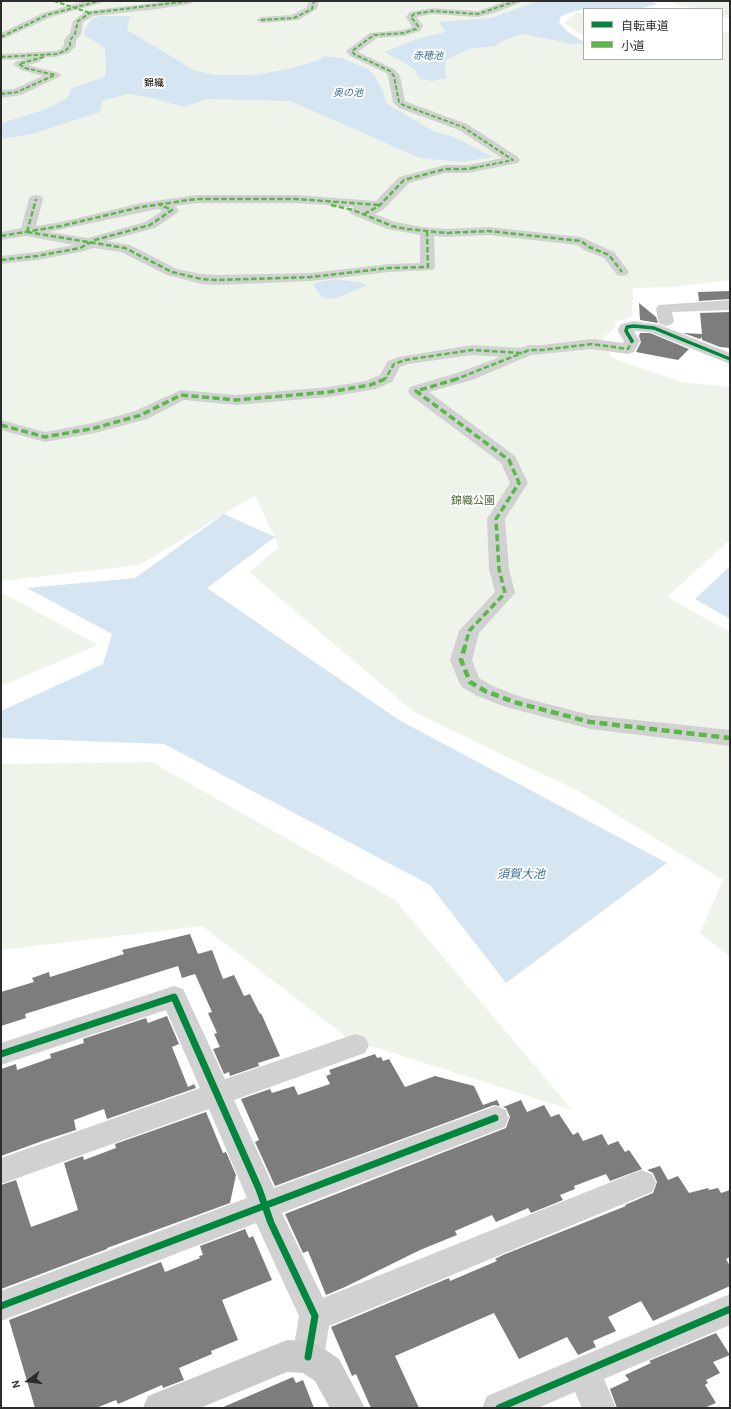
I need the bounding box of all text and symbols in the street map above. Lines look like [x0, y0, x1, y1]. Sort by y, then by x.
legend [583, 8, 723, 60]
text: 自転車道 [621, 20, 669, 32]
text: 小道 [621, 40, 645, 52]
water label: 赤穂池 [413, 50, 443, 62]
district label: 錦織 [144, 77, 164, 89]
water label: 奥の池 [333, 87, 363, 99]
park label: 錦織公園 [451, 494, 495, 508]
water label: 須賀大池 [497, 867, 545, 881]
north arrow [8, 1361, 48, 1401]
text: N [10, 1379, 22, 1389]

